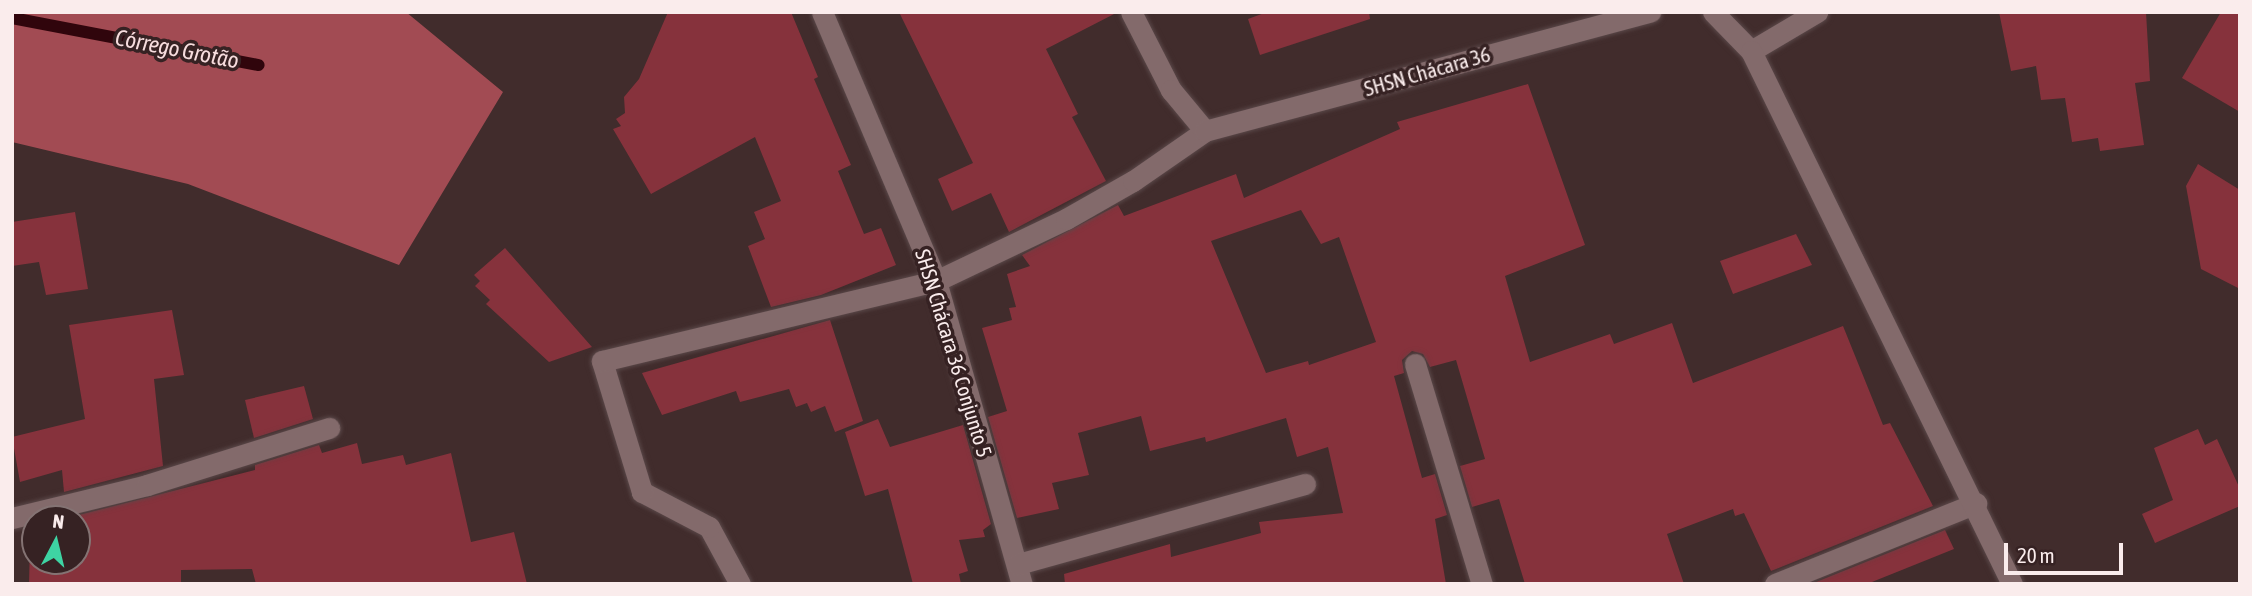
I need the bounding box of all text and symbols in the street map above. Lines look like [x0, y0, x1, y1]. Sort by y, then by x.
water label: Córrego Grotão [113, 23, 241, 75]
street label: SHSN Chácara 36 [1361, 41, 1493, 101]
street label: SHSN Chácara 36 Conjunto 5 [910, 246, 998, 460]
north arrow [21, 505, 91, 575]
text: N [51, 510, 65, 533]
scale bar [2007, 530, 2126, 574]
text: 20 m [2017, 543, 2055, 567]

